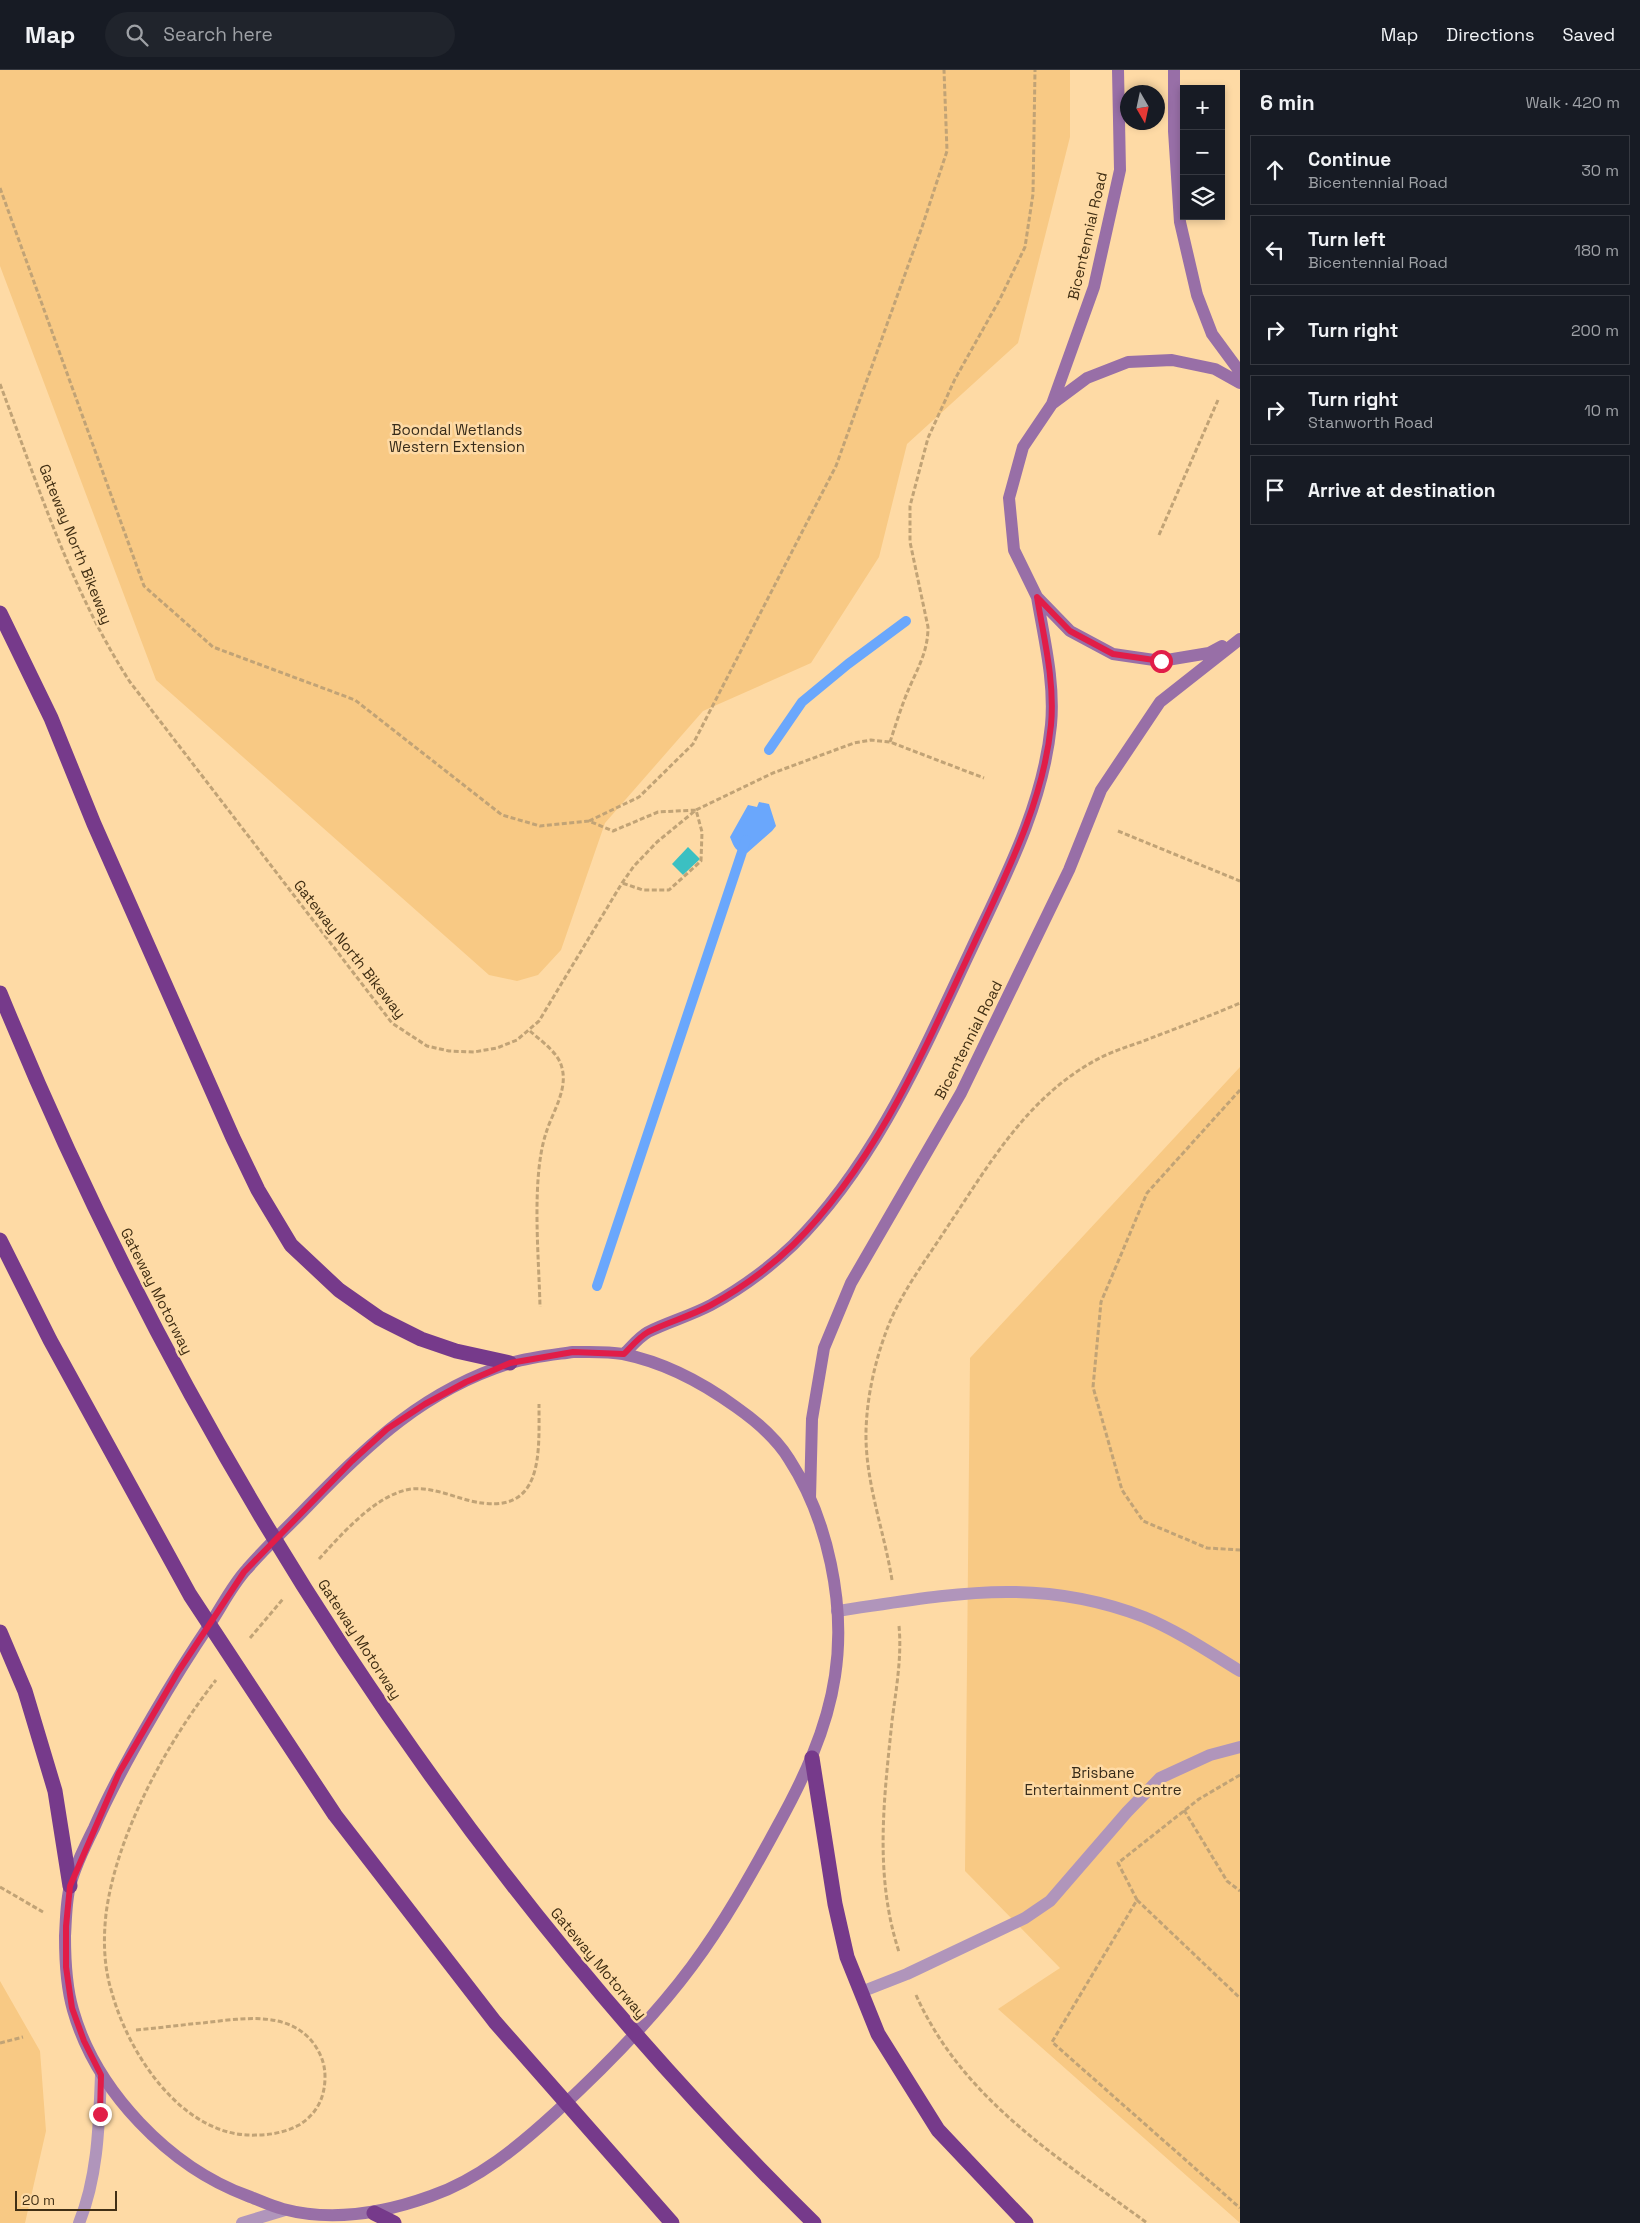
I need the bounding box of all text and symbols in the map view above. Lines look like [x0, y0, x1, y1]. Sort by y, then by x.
search box [105, 12, 455, 57]
text: Map [25, 19, 75, 50]
icon: search [123, 21, 151, 49]
text: Search here [163, 22, 273, 47]
text: Map [1381, 23, 1418, 46]
text: Directions [1446, 23, 1535, 46]
text: Saved [1563, 23, 1615, 46]
north arrow [1120, 85, 1165, 130]
map controls [1180, 85, 1225, 220]
button: + [1180, 85, 1225, 130]
text: 6 min [1260, 89, 1315, 116]
text: Walk · 420 m [1525, 92, 1620, 113]
button: − [1180, 130, 1225, 175]
text: Continue [1308, 147, 1391, 172]
icon: ahead [1261, 156, 1289, 184]
text: 30 m [1581, 160, 1619, 181]
street label: Bicentennial Road [1063, 170, 1111, 302]
text: Bicentennial Road [1308, 172, 1448, 193]
button: layers [1180, 175, 1225, 220]
text: Turn left [1308, 227, 1386, 252]
icon: left [1261, 236, 1289, 264]
text: 180 m [1574, 240, 1619, 261]
text: Bicentennial Road [1308, 252, 1448, 273]
icon: right [1261, 316, 1289, 344]
text: Turn right [1308, 318, 1398, 343]
text: 200 m [1571, 320, 1619, 341]
text: Turn right [1308, 387, 1398, 412]
icon: right [1261, 396, 1289, 424]
text: 10 m [1584, 400, 1619, 421]
text: Stanworth Road [1308, 412, 1433, 433]
park label: Boondal Wetlands Western Extension [389, 420, 525, 456]
street label: Gateway North Bikeway [35, 461, 117, 627]
icon: arrive [1261, 476, 1289, 504]
text: Arrive at destination [1308, 478, 1496, 503]
route start [1150, 650, 1173, 673]
street label: Gateway North Bikeway [290, 876, 410, 1022]
street label: Bicentennial Road [930, 977, 1006, 1103]
street label: Gateway Motorway [117, 1224, 197, 1358]
street label: Gateway Motorway [314, 1575, 406, 1703]
park label: Brisbane Entertainment Centre [1024, 1763, 1182, 1799]
street label: Gateway Motorway [547, 1903, 651, 2023]
route end [89, 2103, 112, 2126]
scale bar [15, 2188, 118, 2211]
text: 20 m [22, 2191, 55, 2209]

